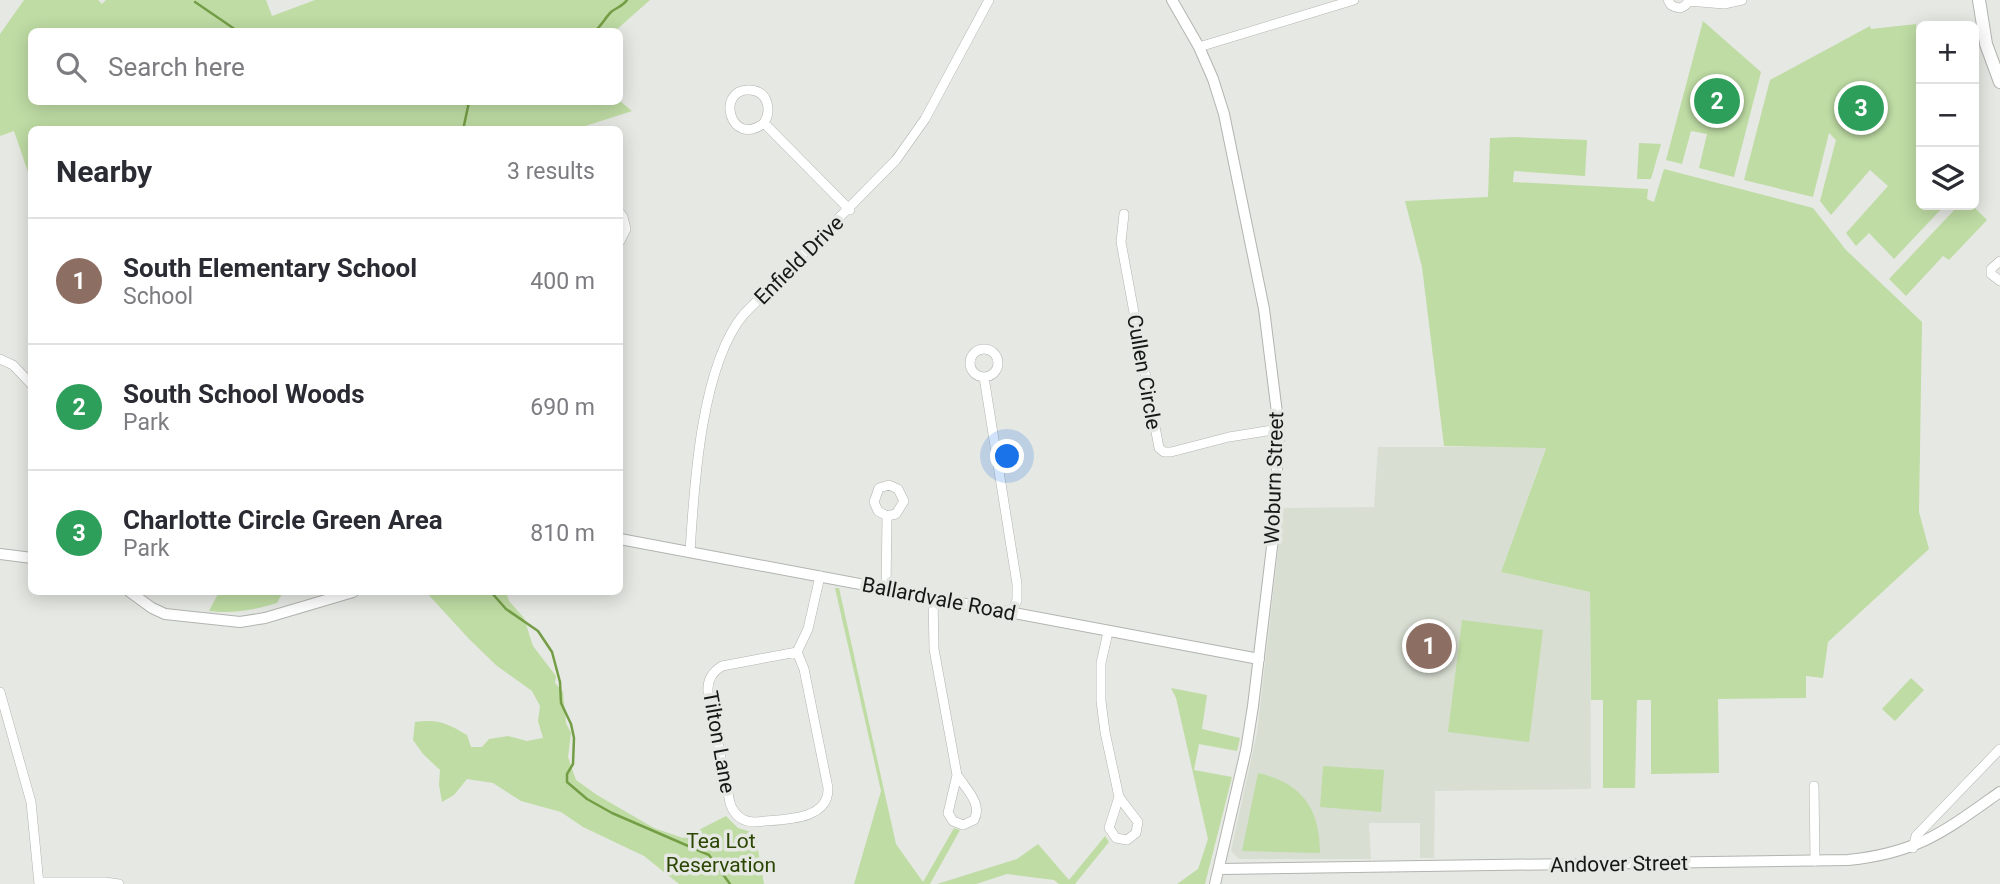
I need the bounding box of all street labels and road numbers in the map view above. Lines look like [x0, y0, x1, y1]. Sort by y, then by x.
street label: Enfield Drive [750, 211, 848, 309]
street label: Cullen Circle [1122, 313, 1166, 431]
street label: Woburn Street [1260, 411, 1288, 545]
street label: Ballardvale Road [860, 572, 1018, 626]
street label: Tilton Lane [698, 689, 740, 795]
street label: Andover Street [1550, 851, 1688, 877]

